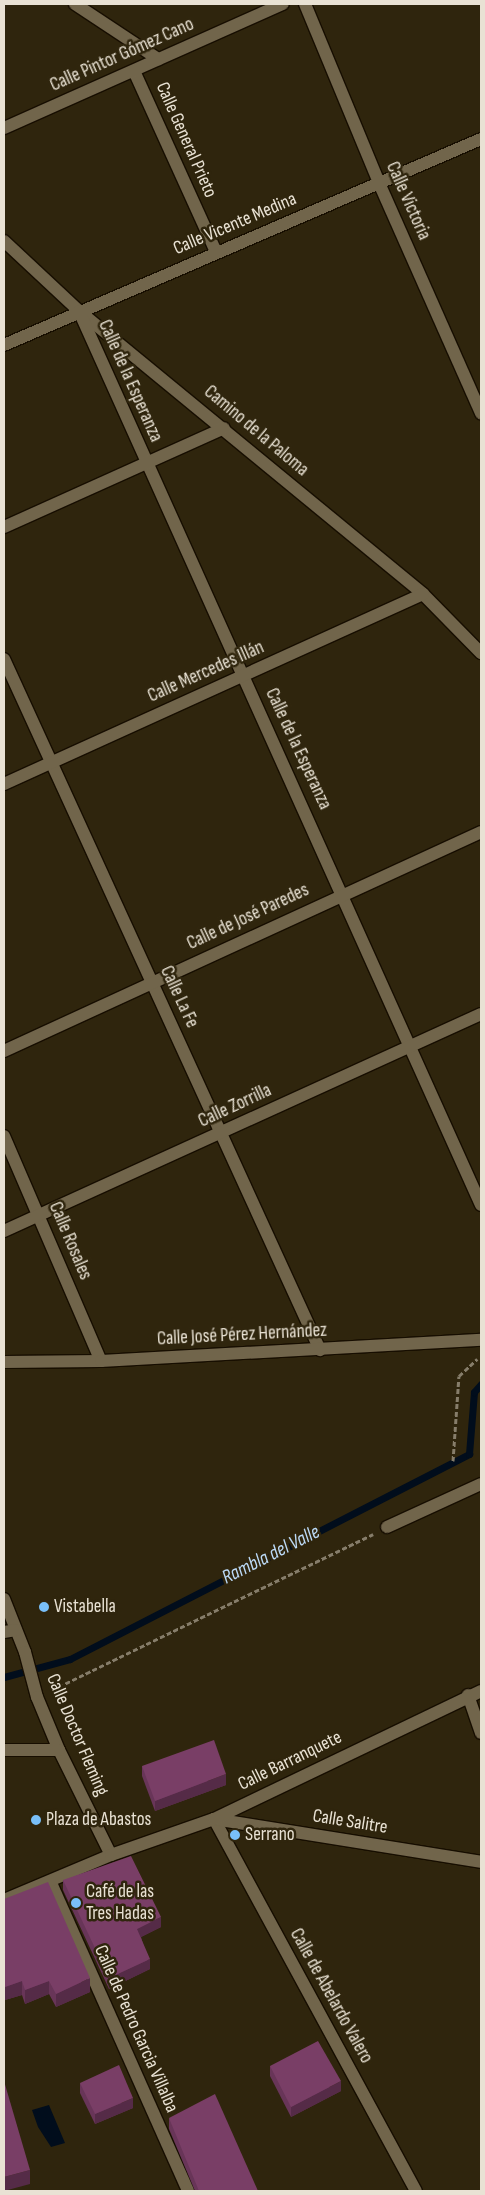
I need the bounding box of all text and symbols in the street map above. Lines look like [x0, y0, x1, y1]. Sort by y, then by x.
street label: Calle Pintor Gómez Cano [47, 13, 197, 97]
street label: Calle General Prieto [150, 79, 222, 201]
street label: Calle Victoria [381, 158, 435, 244]
street label: Calle Vicente Medina [170, 188, 300, 260]
street label: Calle de la Esperanza [93, 316, 167, 446]
street label: Camino de la Paloma [199, 381, 313, 481]
street label: Calle Mercedes Illán [144, 636, 268, 708]
street label: Calle de la Esperanza [260, 685, 336, 813]
street label: Calle de José Paredes [183, 879, 313, 955]
street label: Calle La Fe [155, 962, 203, 1032]
street label: Calle Zorrilla [195, 1079, 275, 1133]
street label: Calle Rosales [43, 1199, 97, 1283]
street label: Calle José Pérez Hernández [156, 1319, 328, 1351]
water label: Rambla del Valle [218, 1520, 324, 1590]
place label: Vistabella [54, 1596, 116, 1618]
marker: Vistabella [38, 1601, 50, 1613]
street label: Calle Doctor Fleming [41, 1670, 113, 1800]
street label: Calle Barranquete [234, 1726, 346, 1796]
street label: Calle Salitre [311, 1805, 389, 1839]
place label: Plaza de Abastos [46, 1809, 151, 1831]
marker: Plaza de Abastos [30, 1814, 42, 1826]
place label: Serrano [245, 1824, 295, 1846]
marker: Serrano [229, 1829, 241, 1841]
place label: Café de las Tres Hadas [86, 1881, 154, 1925]
marker: Café de las Tres Hadas [70, 1897, 82, 1909]
street label: Calle de Abelardo Valero [284, 1925, 378, 2067]
street label: Calle de Pedro Garcia Villalba [89, 1942, 183, 2116]

